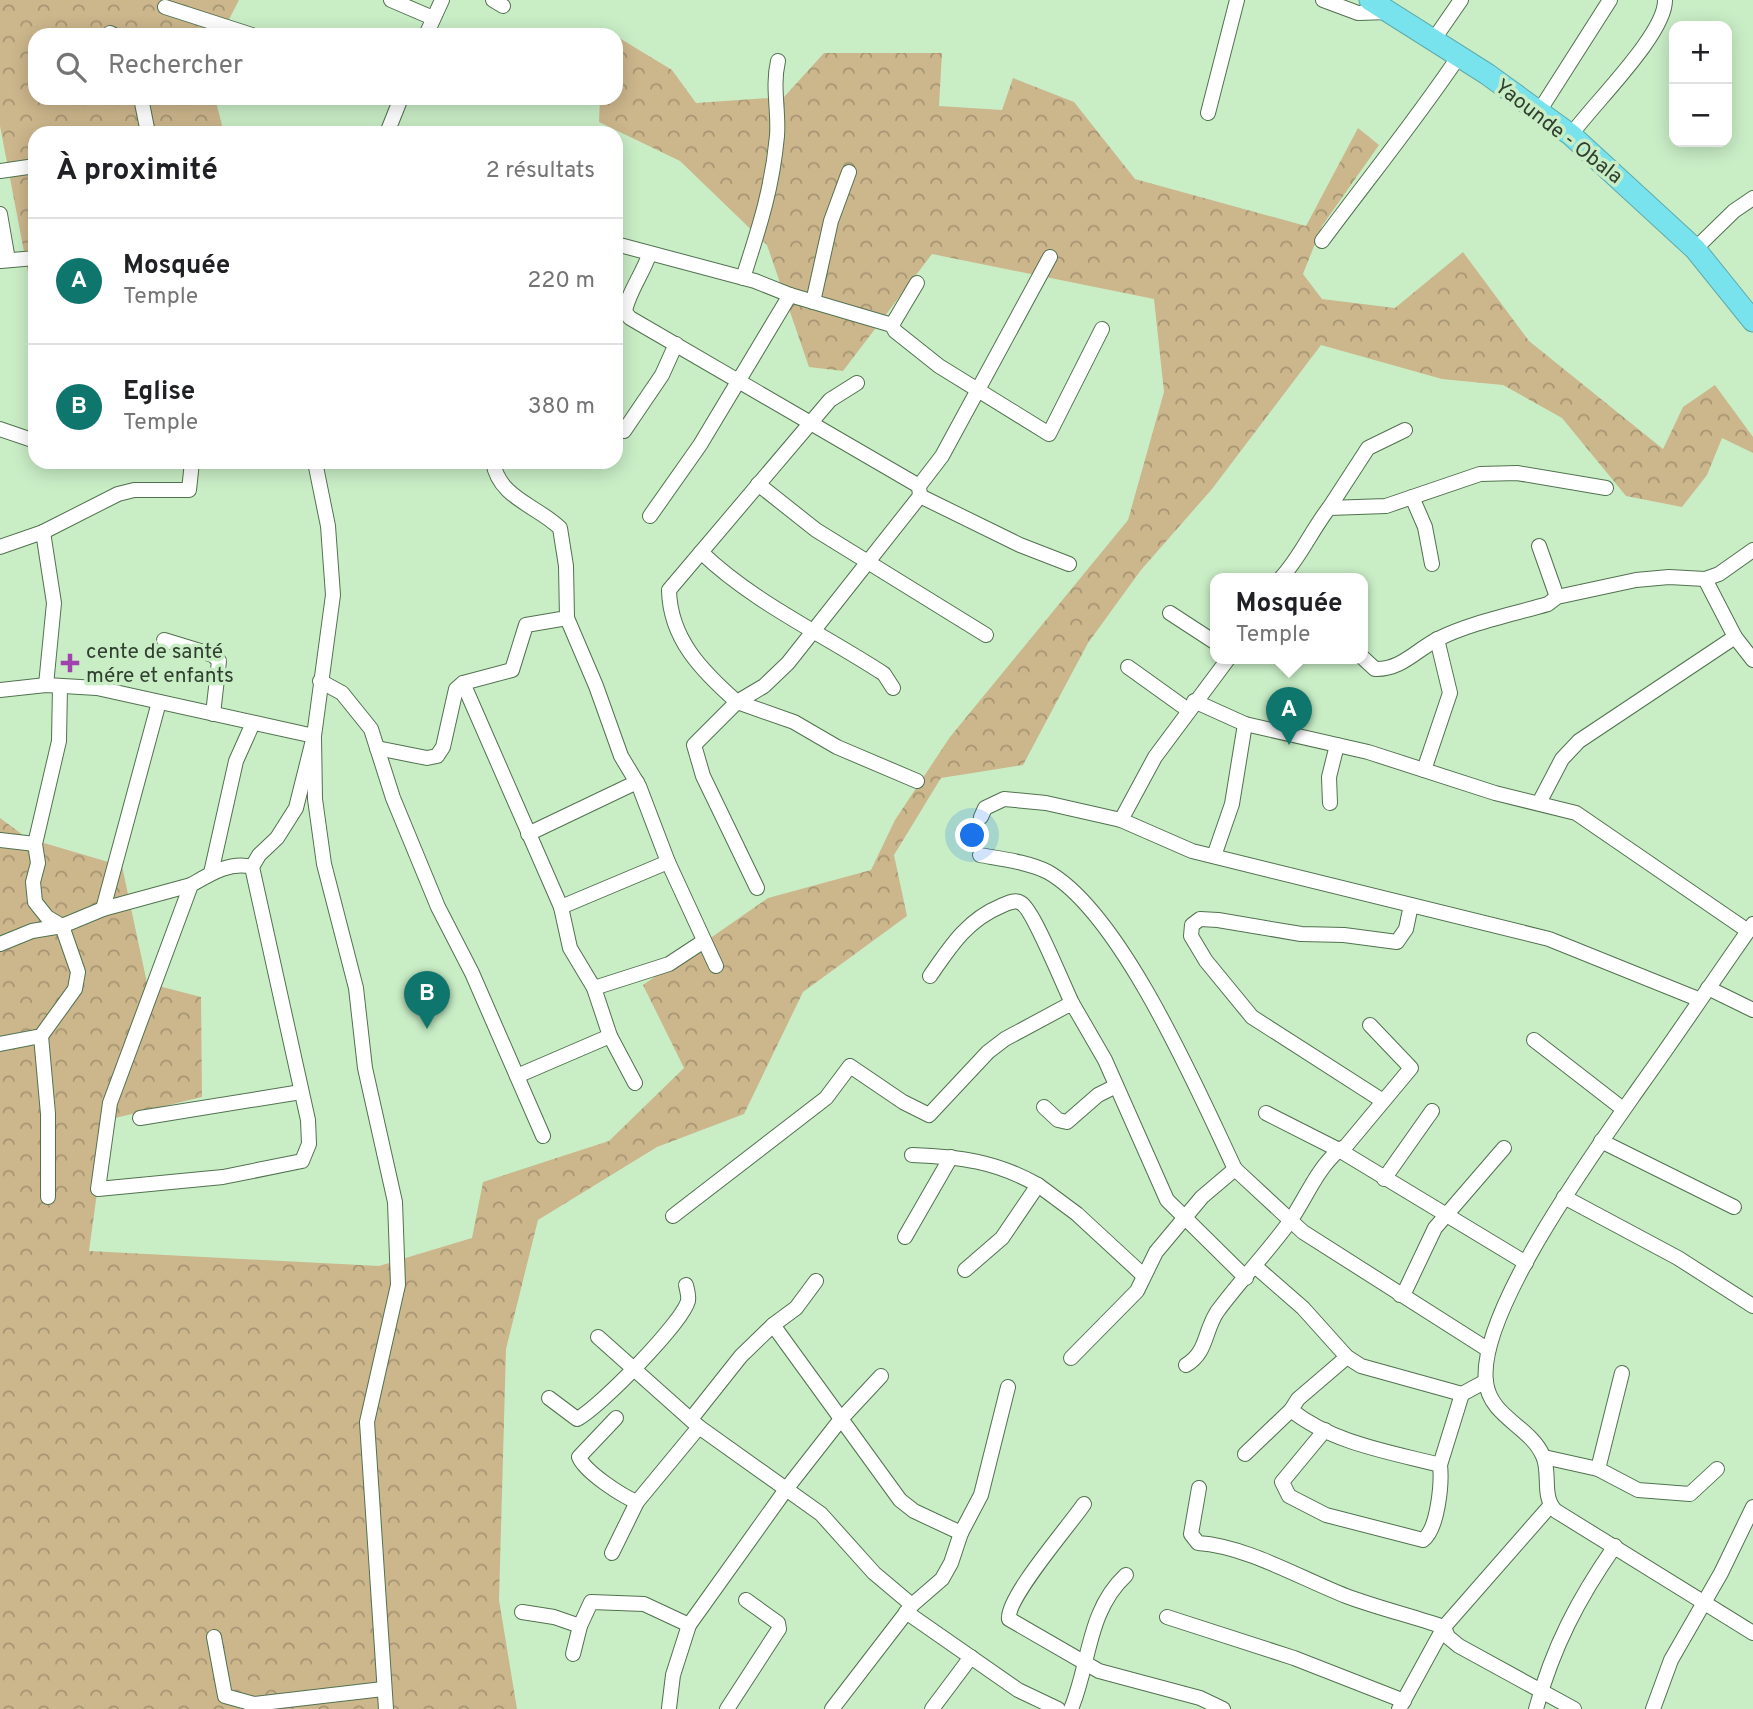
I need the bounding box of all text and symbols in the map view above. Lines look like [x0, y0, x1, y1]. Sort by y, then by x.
map controls [1669, 21, 1732, 147]
button: + [1669, 21, 1732, 84]
search box [28, 28, 623, 105]
icon: search [52, 48, 90, 86]
text: Rechercher [108, 50, 243, 83]
street label: Yaounde - Obala [1488, 74, 1628, 191]
button: − [1669, 84, 1732, 147]
text: À proximité [56, 153, 218, 190]
text: 2 résultats [486, 157, 595, 186]
text: Mosquée [123, 250, 230, 283]
text: A [71, 267, 87, 296]
text: 220 m [527, 267, 595, 296]
text: Temple [123, 283, 198, 312]
text: Eglise [123, 376, 195, 409]
text: B [71, 393, 87, 422]
text: 380 m [528, 393, 595, 422]
text: Temple [123, 409, 198, 438]
popup [1210, 573, 1368, 664]
text: Mosquée [1235, 588, 1343, 621]
text: Temple [1235, 621, 1311, 650]
place label: cente de santé mére et enfants [86, 639, 234, 690]
marker: cente de santé mére et enfants [60, 653, 80, 673]
pin: A [1266, 687, 1312, 745]
your location [955, 818, 989, 852]
pin: B [404, 971, 450, 1029]

